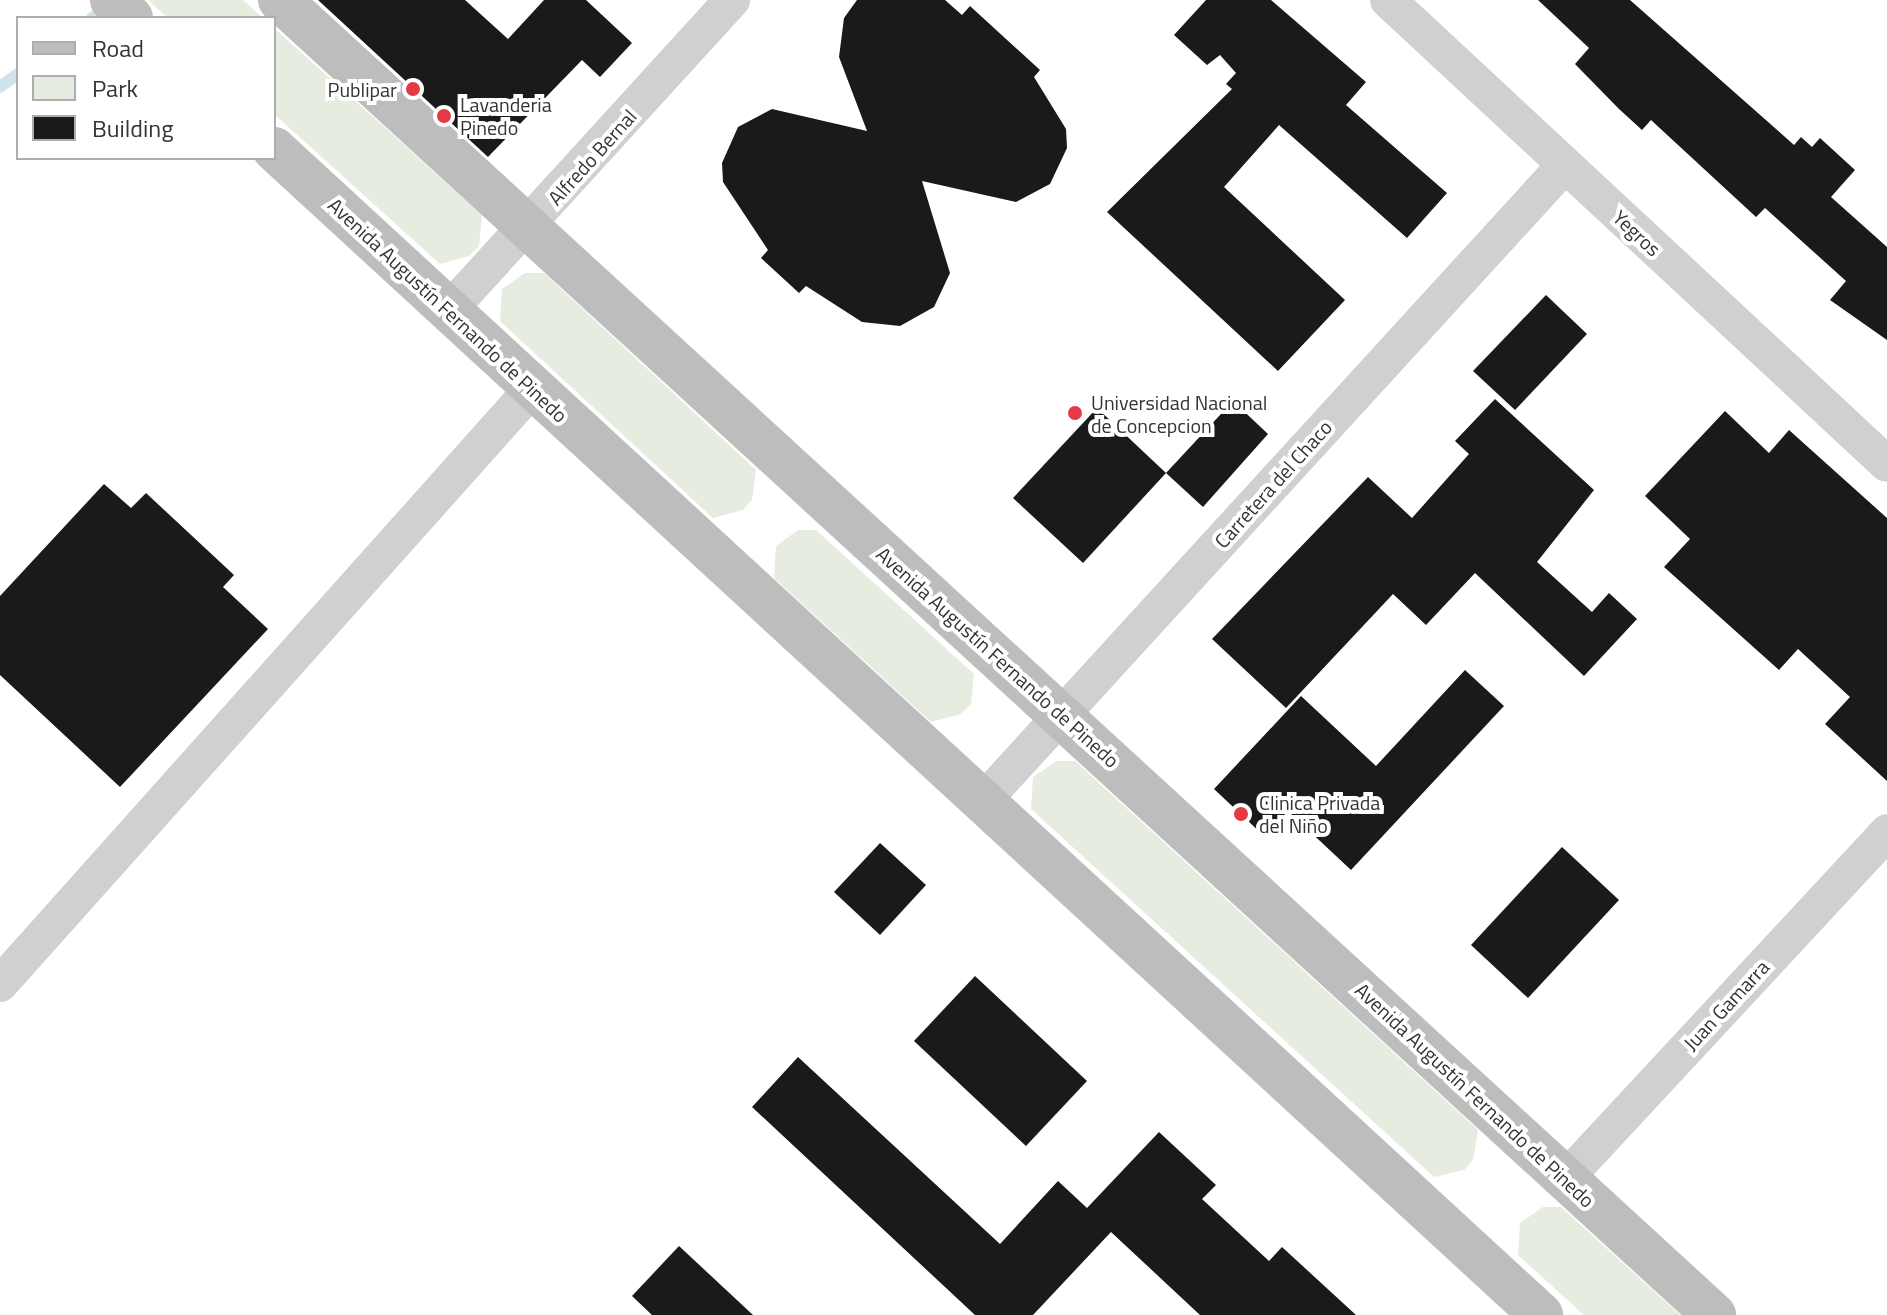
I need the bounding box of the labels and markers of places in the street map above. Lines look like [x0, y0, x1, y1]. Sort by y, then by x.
place label: Publipar [328, 77, 397, 101]
marker: Publipar [404, 80, 422, 98]
place label: Lavanderia Pinedo [460, 92, 552, 139]
marker: Lavanderia Pinedo [435, 107, 453, 125]
place label: Universidad Nacional de Concepcion [1091, 390, 1267, 437]
marker: Universidad Nacional de Concepcion [1066, 404, 1084, 422]
place label: Clinica Privada del Niño [1259, 790, 1380, 837]
marker: Clinica Privada del Niño [1230, 803, 1252, 825]

